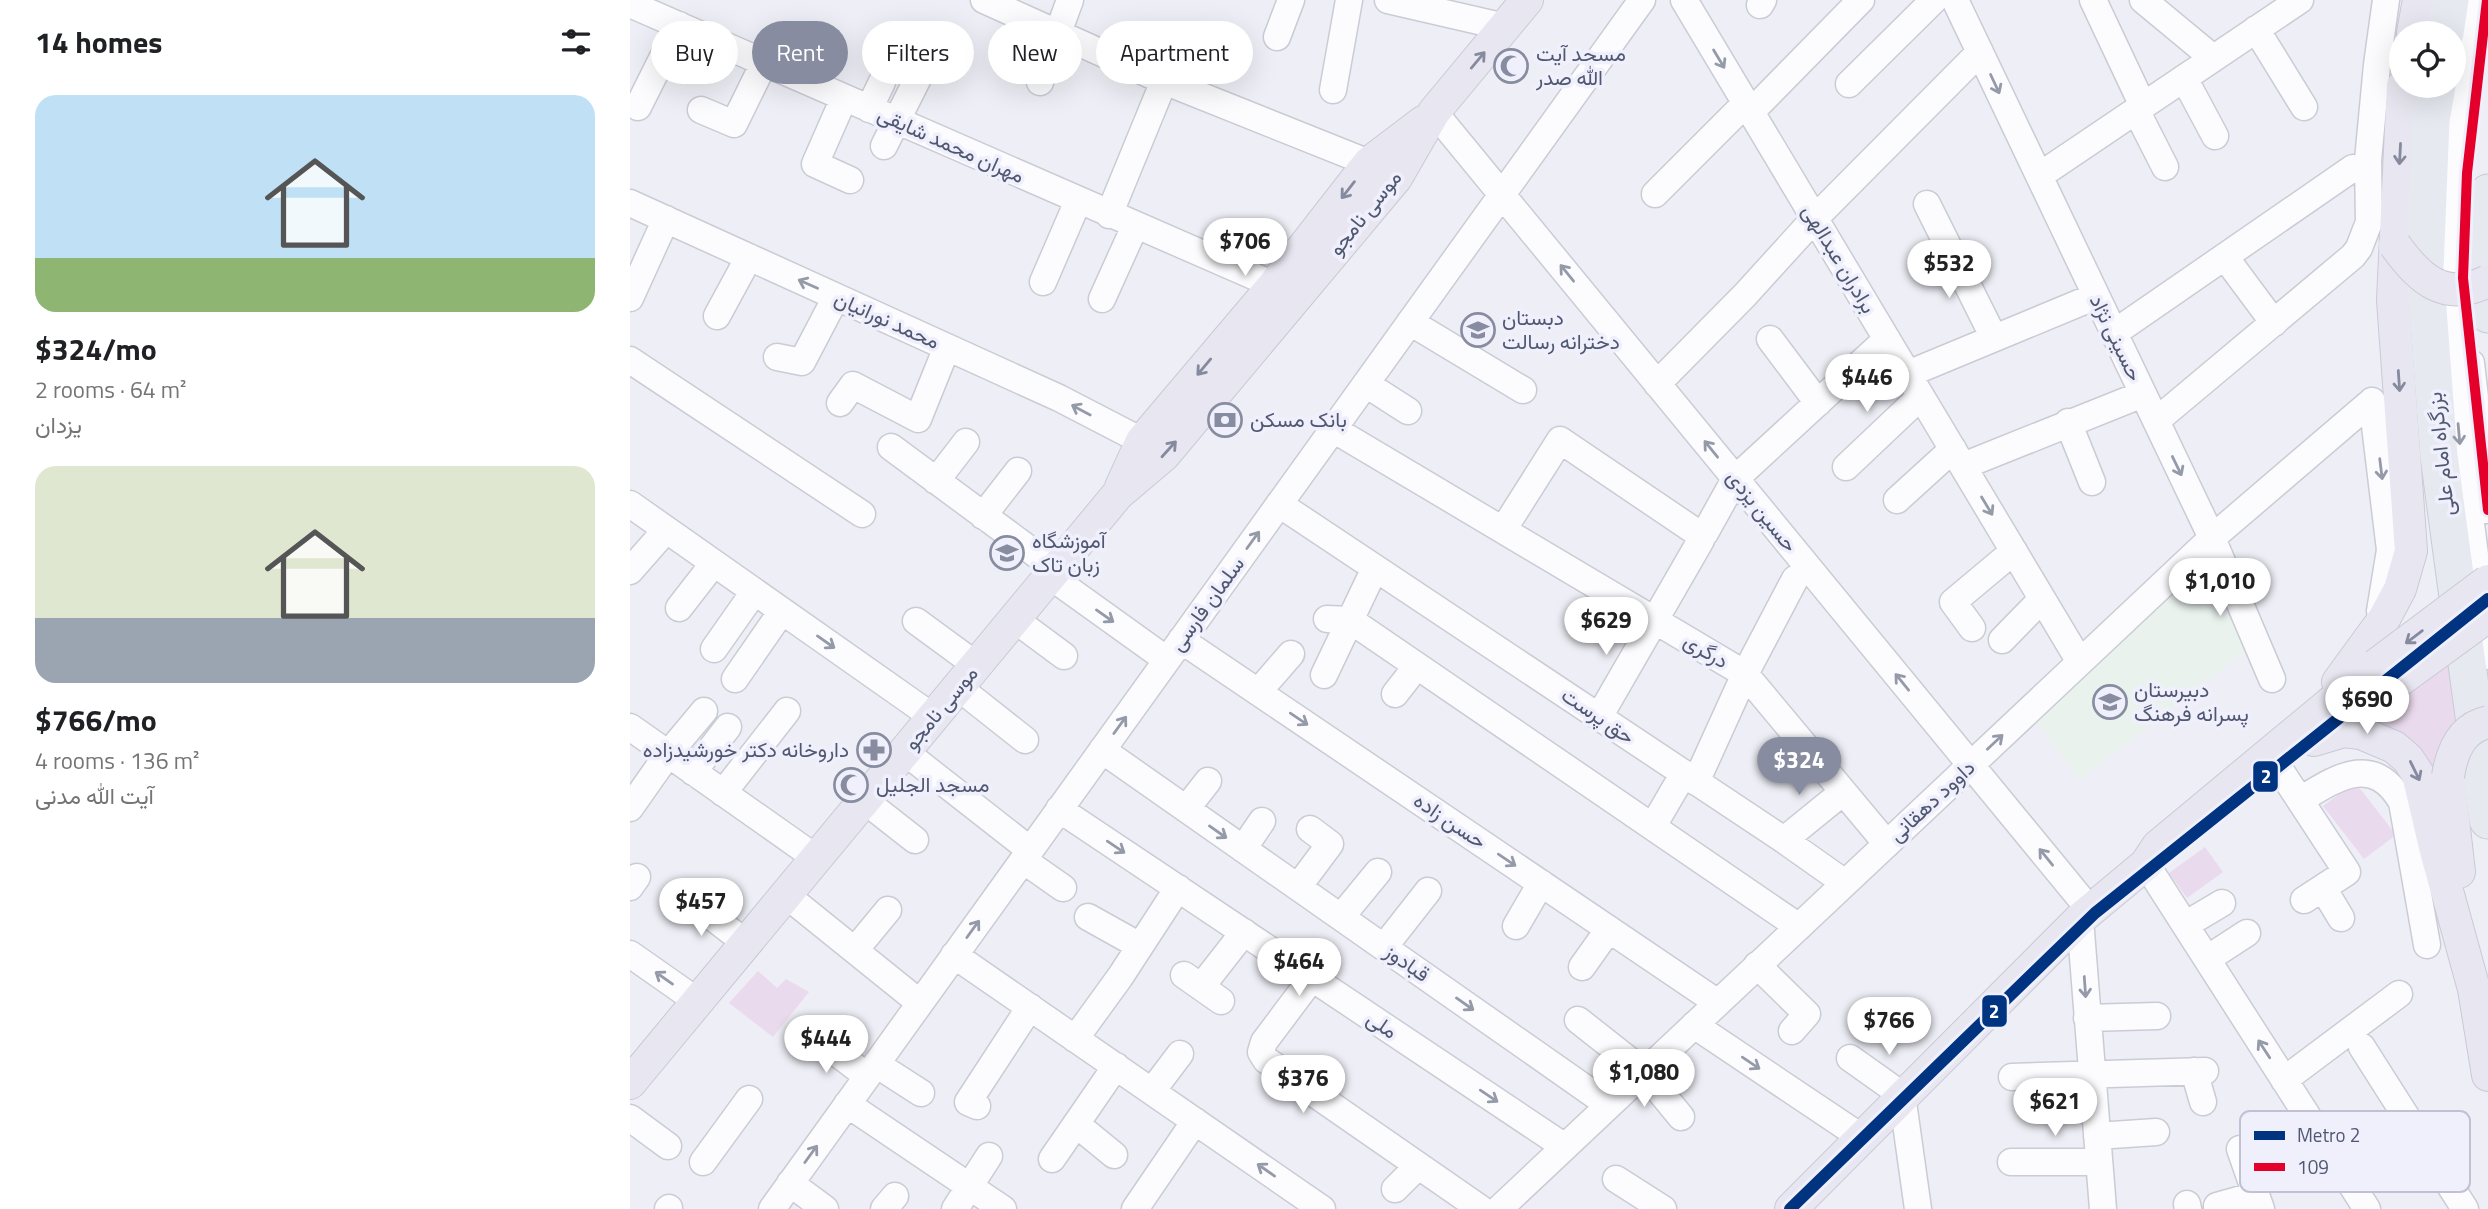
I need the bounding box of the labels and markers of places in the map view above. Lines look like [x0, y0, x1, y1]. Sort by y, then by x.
place label: مسجد آیت الله صدر [1535, 37, 1626, 93]
mosque icon: مسجد آیت الله صدر [1492, 47, 1530, 85]
pin: $706 [1204, 218, 1286, 278]
pin: $532 [1908, 240, 1990, 300]
place label: دبستان دخترانه رسالت [1502, 301, 1620, 357]
school or university icon: دبستان دخترانه رسالت [1459, 311, 1497, 349]
pin: $446 [1826, 354, 1908, 414]
bank icon: بانک مسکن [1206, 401, 1244, 439]
place label: بانک مسکن [1250, 403, 1347, 435]
place label: آموزشگاه زبان تاک [1032, 524, 1108, 580]
school or university icon: آموزشگاه زبان تاک [988, 534, 1026, 572]
pin: $1,010 [2163, 558, 2277, 618]
pin: $629 [1565, 598, 1647, 657]
place label: دبیرستان پسرانه فرهنگ [2134, 673, 2249, 729]
pin: $690 [2326, 676, 2408, 736]
school or university icon: دبیرستان پسرانه فرهنگ [2091, 683, 2129, 721]
pharmacy icon: داروخانه دکتر خورشیدزاده [855, 731, 893, 769]
place label: داروخانه دکتر خورشیدزاده [643, 733, 849, 765]
pin: $324 [1758, 738, 1840, 797]
mosque icon: مسجد الجلیل [832, 766, 870, 804]
place label: مسجد الجلیل [876, 768, 989, 800]
pin: $457 [660, 878, 742, 938]
pin: $464 [1258, 939, 1340, 998]
pin: $766 [1848, 998, 1930, 1057]
pin: $444 [785, 1016, 867, 1075]
pin: $1,080 [1587, 1050, 1701, 1109]
pin: $376 [1262, 1056, 1344, 1115]
pin: $621 [2014, 1078, 2096, 1138]

